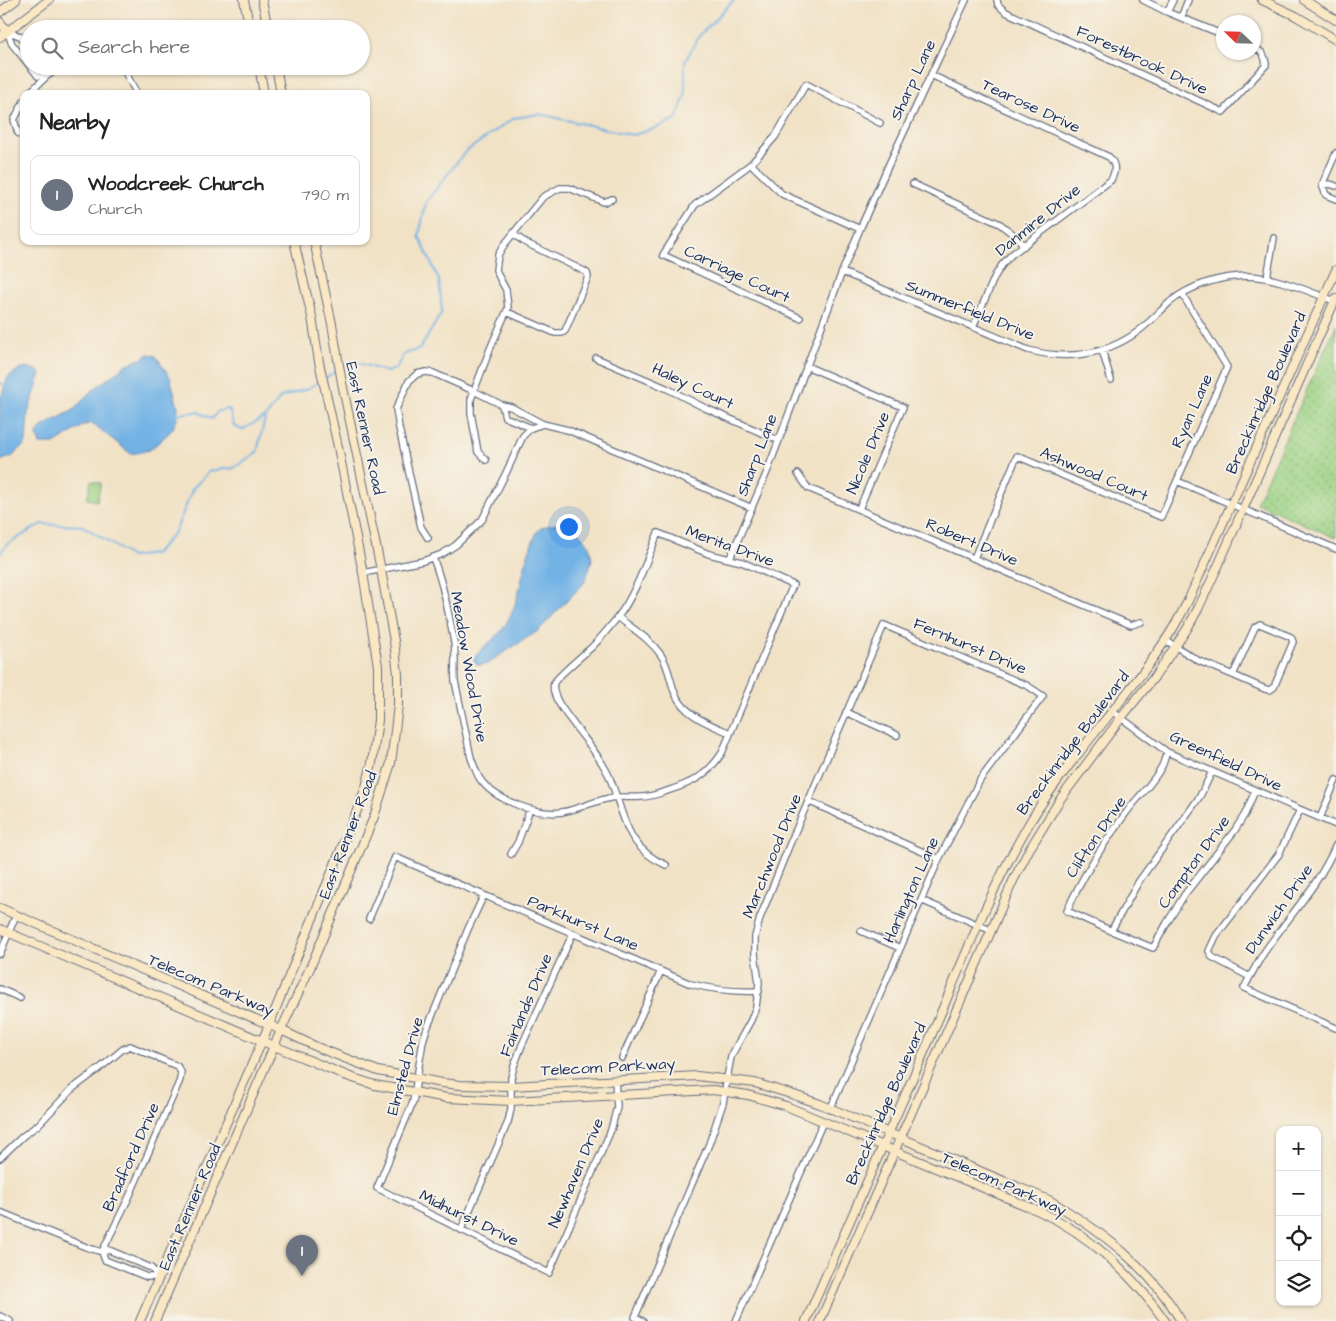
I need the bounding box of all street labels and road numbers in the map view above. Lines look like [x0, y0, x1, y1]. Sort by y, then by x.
street label: Forestbrook Drive [1073, 20, 1212, 100]
street label: Sharp Lane [885, 36, 941, 124]
street label: Tearose Drive [978, 74, 1084, 139]
street label: Danmire Drive [991, 179, 1086, 261]
street label: Carriage Court [680, 240, 794, 309]
street label: Summerfield Drive [902, 274, 1038, 346]
street label: Breckinridge Boulevard [1220, 309, 1313, 478]
street label: Haley Court [648, 357, 738, 416]
street label: East Renner Road [340, 360, 390, 496]
street label: Ryan Lane [1166, 370, 1219, 452]
street label: Nicole Drive [841, 408, 895, 498]
street label: Sharp Lane [731, 410, 783, 499]
street label: Ashwood Court [1037, 441, 1152, 507]
street label: Robert Drive [922, 513, 1022, 571]
street label: Merita Drive [683, 520, 778, 572]
street label: Meadow Wood Drive [445, 590, 493, 744]
street label: Fernhurst Drive [910, 612, 1030, 680]
street label: Breckinridge Boulevard [1012, 666, 1135, 820]
street label: Greenfield Drive [1166, 725, 1286, 797]
street label: East Renner Road [314, 768, 382, 902]
street label: Marchwood Drive [737, 790, 807, 921]
street label: Clifton Drive [1061, 792, 1132, 882]
street label: Compton Drive [1153, 811, 1235, 913]
street label: Harlington Lane [878, 833, 945, 947]
street label: Dunwich Drive [1240, 859, 1318, 958]
street label: Parkhurst Lane [524, 890, 642, 956]
street label: Telecom Parkway [144, 949, 277, 1022]
street label: Fairlands Drive [494, 950, 558, 1060]
street label: Elmsted Drive [381, 1014, 429, 1118]
street label: Breckinridge Boulevard [840, 1020, 933, 1189]
street label: Telecom Parkway [540, 1052, 676, 1083]
street label: Bradford Drive [97, 1099, 165, 1215]
street label: Newhaven Drive [543, 1114, 609, 1231]
street label: East Renner Road [153, 1140, 227, 1274]
street label: Telecom Parkway [938, 1147, 1070, 1222]
street label: Midhurst Drive [416, 1184, 523, 1252]

